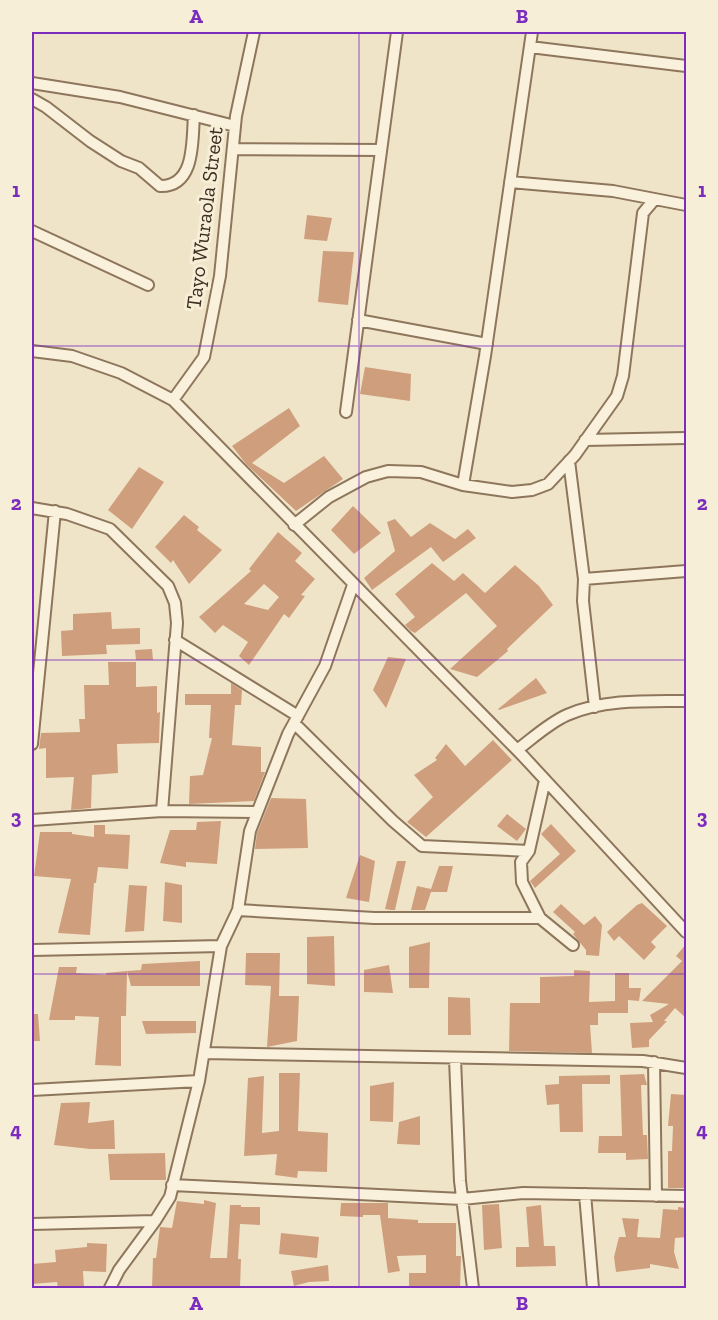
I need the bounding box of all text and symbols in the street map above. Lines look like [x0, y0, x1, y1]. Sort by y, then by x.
text: A [189, 4, 203, 28]
text: B [516, 4, 528, 28]
street label: Tayo Wuraola Street [180, 125, 228, 311]
text: 1 [12, 178, 20, 202]
text: 1 [698, 178, 706, 202]
text: 2 [11, 491, 22, 515]
text: 2 [697, 491, 708, 515]
text: 3 [11, 805, 22, 829]
text: 3 [697, 805, 708, 829]
text: 4 [10, 1118, 22, 1142]
text: 4 [696, 1118, 708, 1142]
text: A [189, 1291, 203, 1315]
text: B [516, 1291, 528, 1315]

